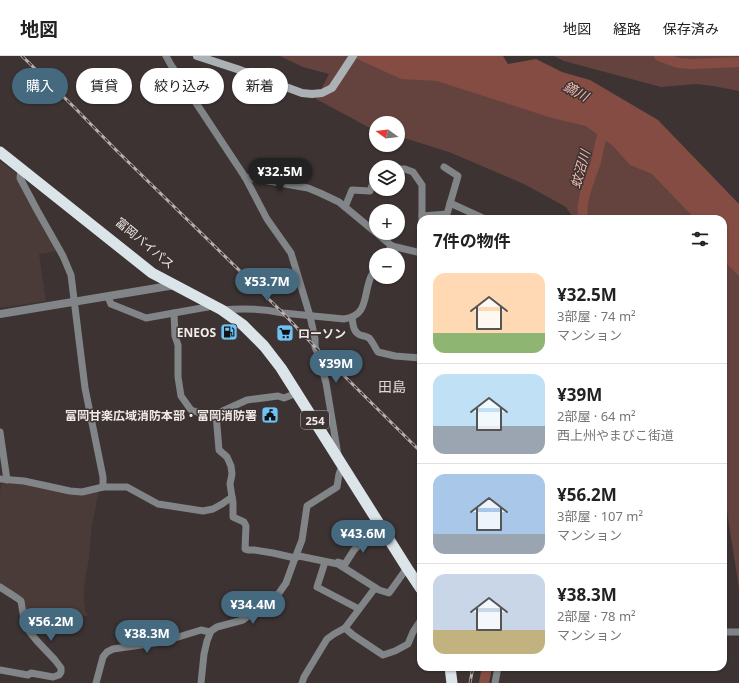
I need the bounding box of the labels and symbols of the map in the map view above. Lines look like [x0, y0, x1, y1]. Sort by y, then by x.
water label: 鏑川 [560, 77, 593, 106]
north arrow [369, 116, 405, 152]
water label: 蚊沼川 [566, 146, 595, 190]
pin: ¥32.5M [247, 158, 313, 192]
street label: 富岡バイパス [112, 213, 178, 273]
pin: ¥53.7M [234, 268, 300, 302]
fuel station icon: ENEOS [219, 322, 239, 342]
supermarket icon: ローソン [275, 323, 295, 343]
place label: ENEOS [177, 324, 216, 341]
place label: ローソン [298, 325, 346, 342]
pin: ¥39M [312, 350, 360, 384]
district label: 田島 [378, 377, 406, 396]
public building icon: 富岡甘楽広域消防本部・富岡消防署 [260, 405, 280, 425]
place label: 富岡甘楽広域消防本部・富岡消防署 [65, 407, 257, 424]
road number: 254 [301, 411, 329, 429]
pin: ¥43.6M [330, 520, 396, 554]
pin: ¥34.4M [220, 591, 286, 625]
pin: ¥56.2M [18, 608, 84, 642]
pin: ¥38.3M [114, 620, 180, 654]

